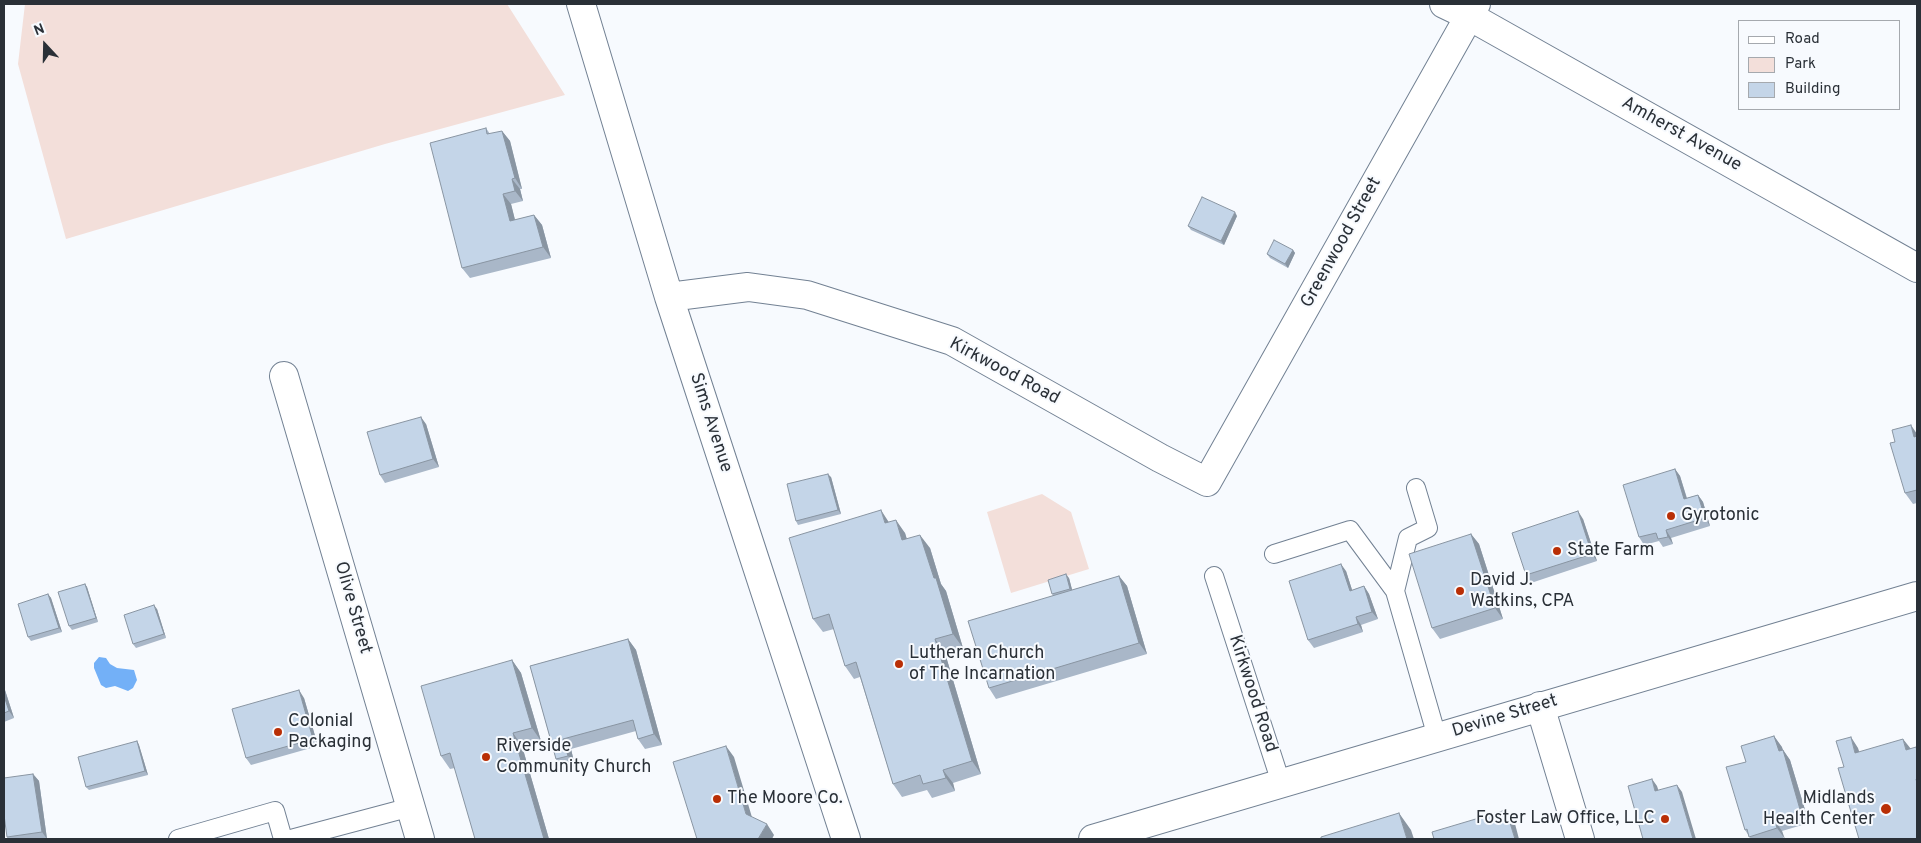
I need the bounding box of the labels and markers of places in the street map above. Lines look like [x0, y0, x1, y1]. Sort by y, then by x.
place label: Gyrotonic [1681, 505, 1759, 527]
marker: Gyrotonic [1665, 510, 1677, 522]
place label: State Farm [1567, 540, 1654, 562]
marker: State Farm [1551, 545, 1563, 557]
place label: David J. Watkins, CPA [1470, 570, 1574, 612]
marker: David J. Watkins, CPA [1454, 585, 1466, 597]
place label: Lutheran Church of The Incarnation [909, 643, 1055, 686]
marker: Lutheran Church of The Incarnation [893, 658, 905, 670]
place label: Colonial Packaging [288, 711, 372, 754]
marker: Colonial Packaging [272, 726, 284, 738]
place label: Riverside Community Church [496, 736, 651, 779]
marker: Riverside Community Church [480, 751, 492, 763]
place label: The Moore Co. [727, 788, 843, 810]
place label: Midlands Health Center [1763, 788, 1875, 831]
marker: The Moore Co. [711, 793, 723, 805]
marker: Midlands Health Center [1879, 802, 1893, 816]
place label: Foster Law Office, LLC [1476, 808, 1655, 830]
marker: Foster Law Office, LLC [1659, 813, 1671, 825]

